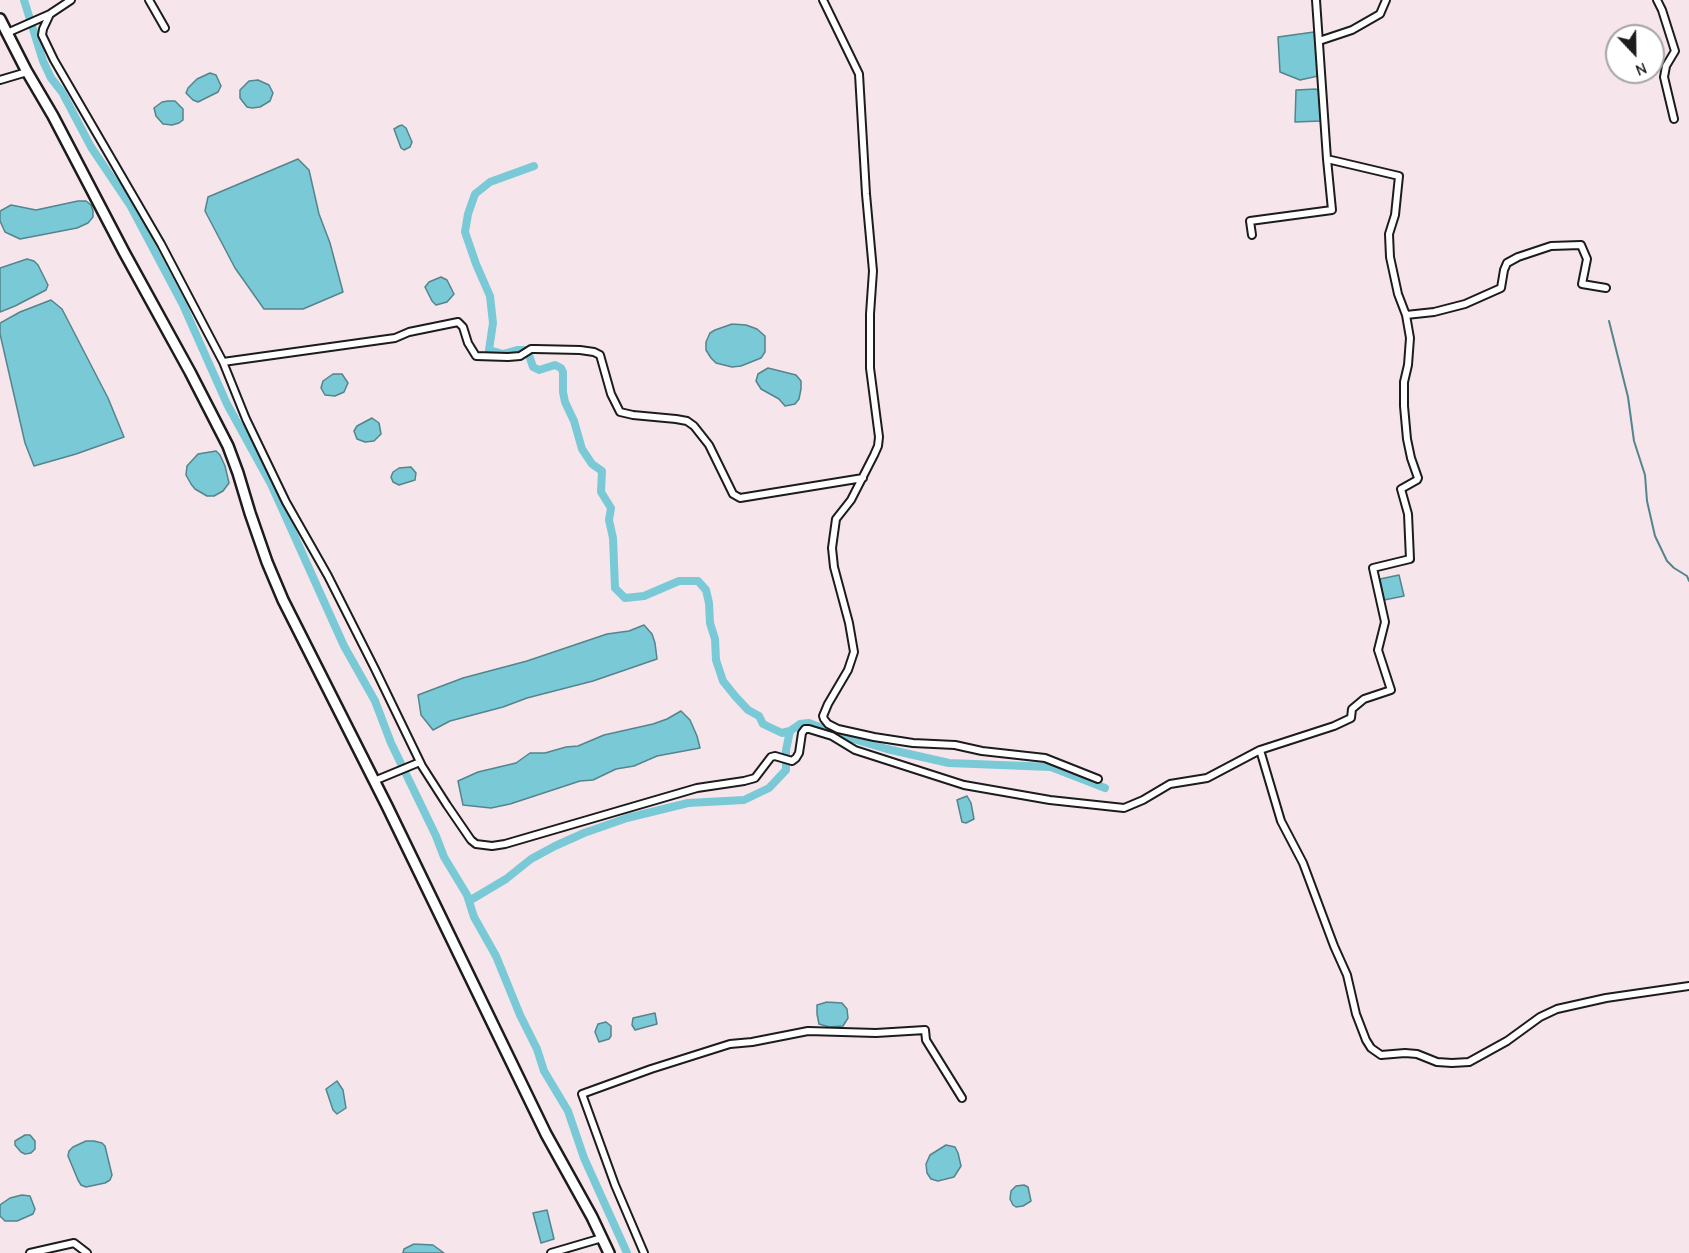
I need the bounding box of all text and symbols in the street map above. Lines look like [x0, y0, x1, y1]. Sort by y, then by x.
north arrow [1605, 24, 1665, 84]
text: N [1633, 59, 1649, 79]

